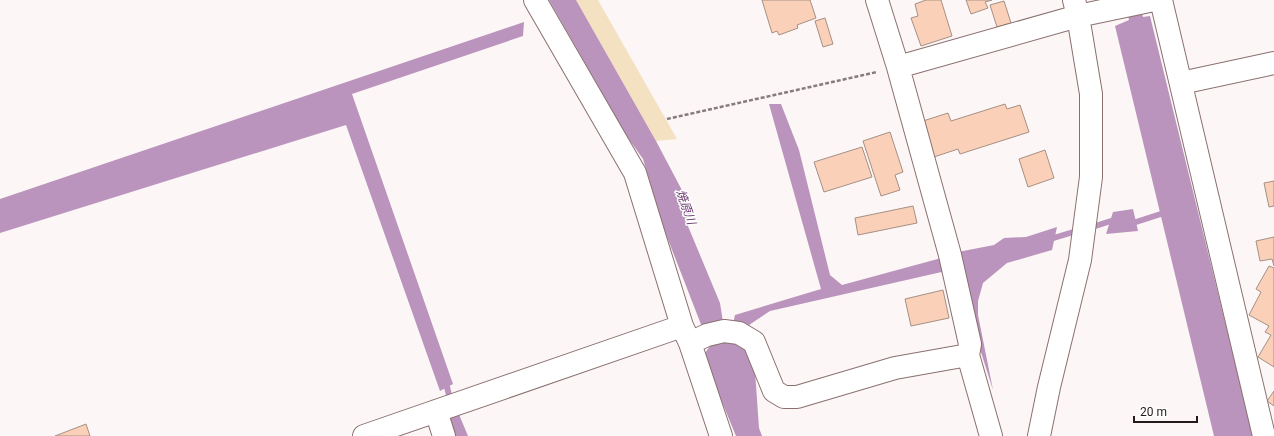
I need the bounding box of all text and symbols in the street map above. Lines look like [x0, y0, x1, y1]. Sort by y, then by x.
water label: 焼原川 [674, 188, 699, 228]
scale bar [1134, 398, 1197, 424]
text: 20 m [1140, 405, 1167, 419]

